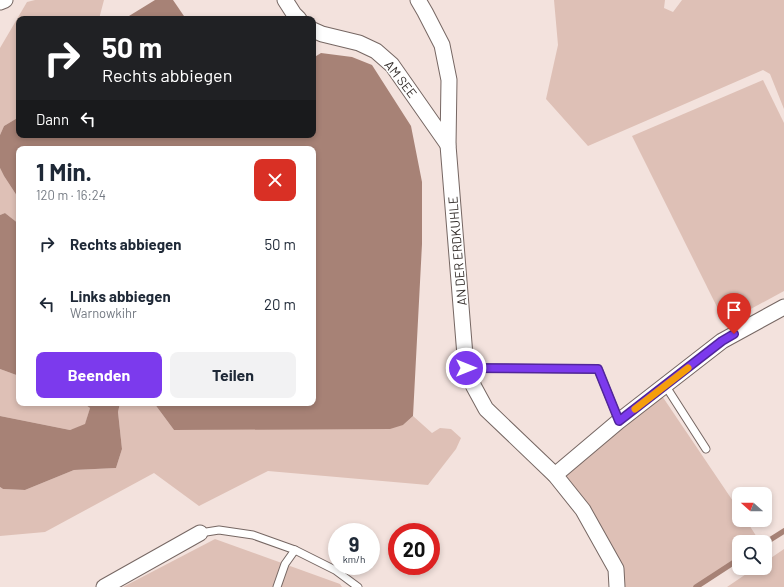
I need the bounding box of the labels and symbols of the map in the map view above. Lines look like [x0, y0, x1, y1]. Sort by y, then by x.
street label: AM SEE [381, 57, 421, 101]
street label: AN DER ERDKUHLE [444, 196, 470, 306]
pin [717, 293, 751, 334]
position arrow [445, 347, 487, 389]
north arrow [732, 487, 772, 527]
speed limit sign: 20 [388, 523, 440, 575]

